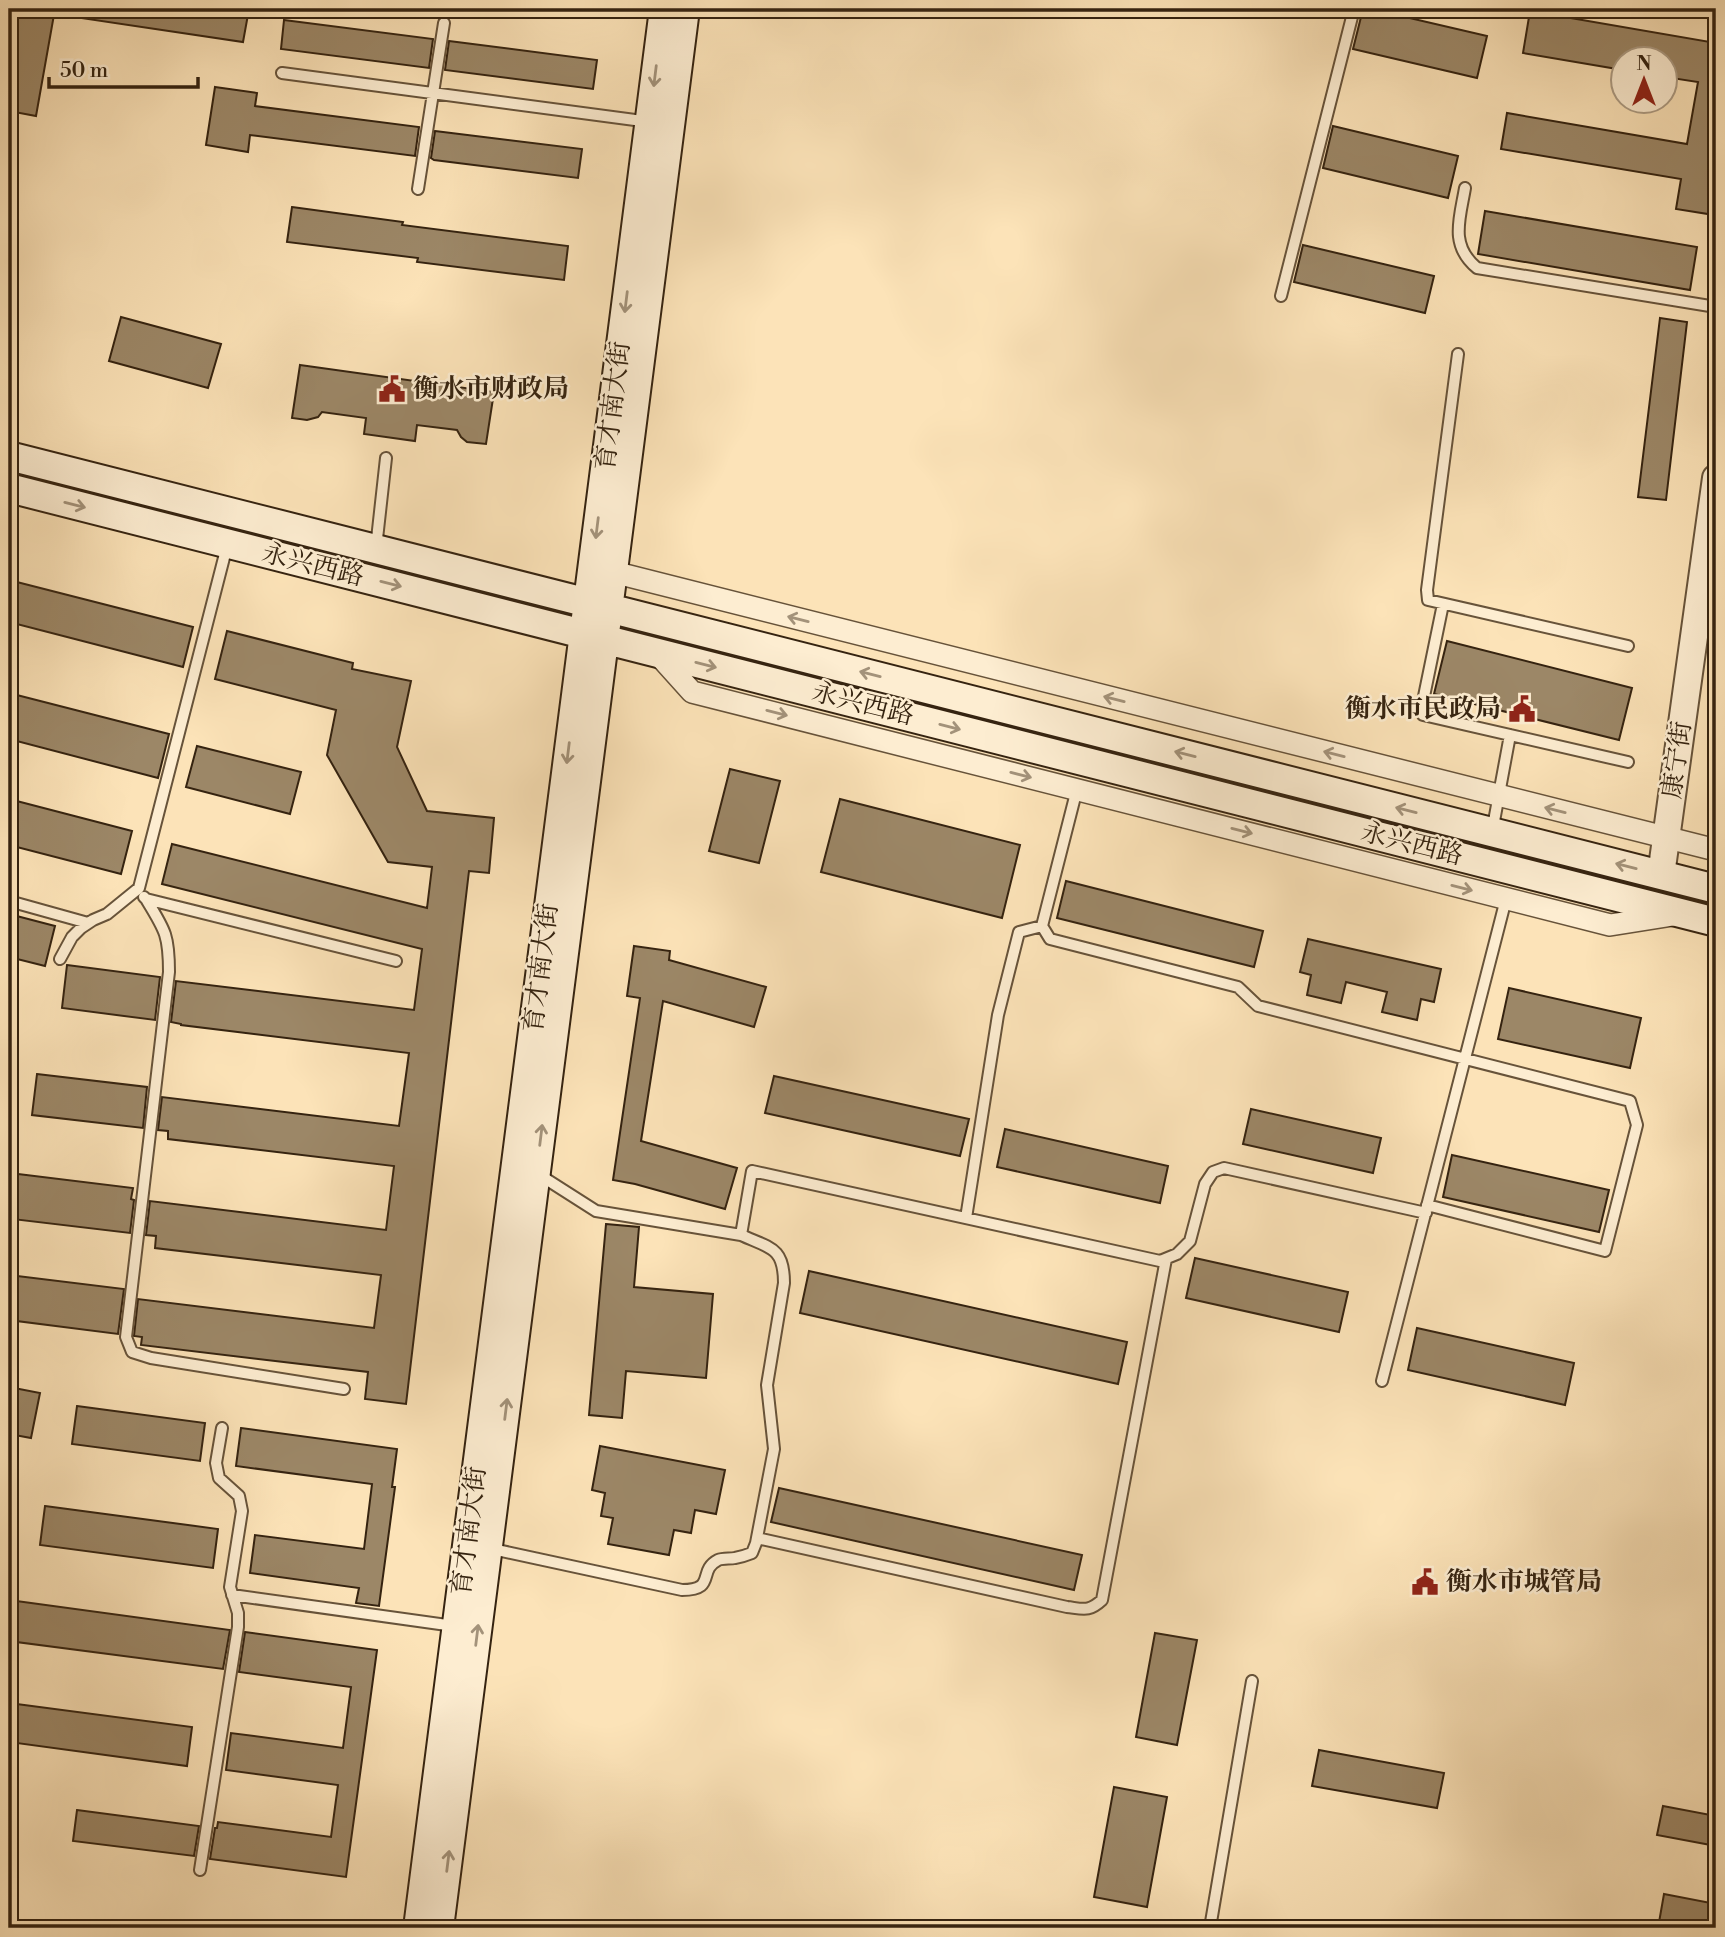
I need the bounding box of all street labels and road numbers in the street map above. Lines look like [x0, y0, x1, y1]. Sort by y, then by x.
street label: 育才南大街 [589, 340, 637, 472]
street label: 永兴西路 [259, 537, 367, 593]
street label: 永兴西路 [809, 676, 917, 732]
street label: 康宁街 [1656, 719, 1698, 801]
street label: 永兴西路 [1358, 816, 1466, 872]
street label: 育才南大街 [517, 902, 565, 1034]
street label: 育才南大街 [445, 1465, 493, 1597]

